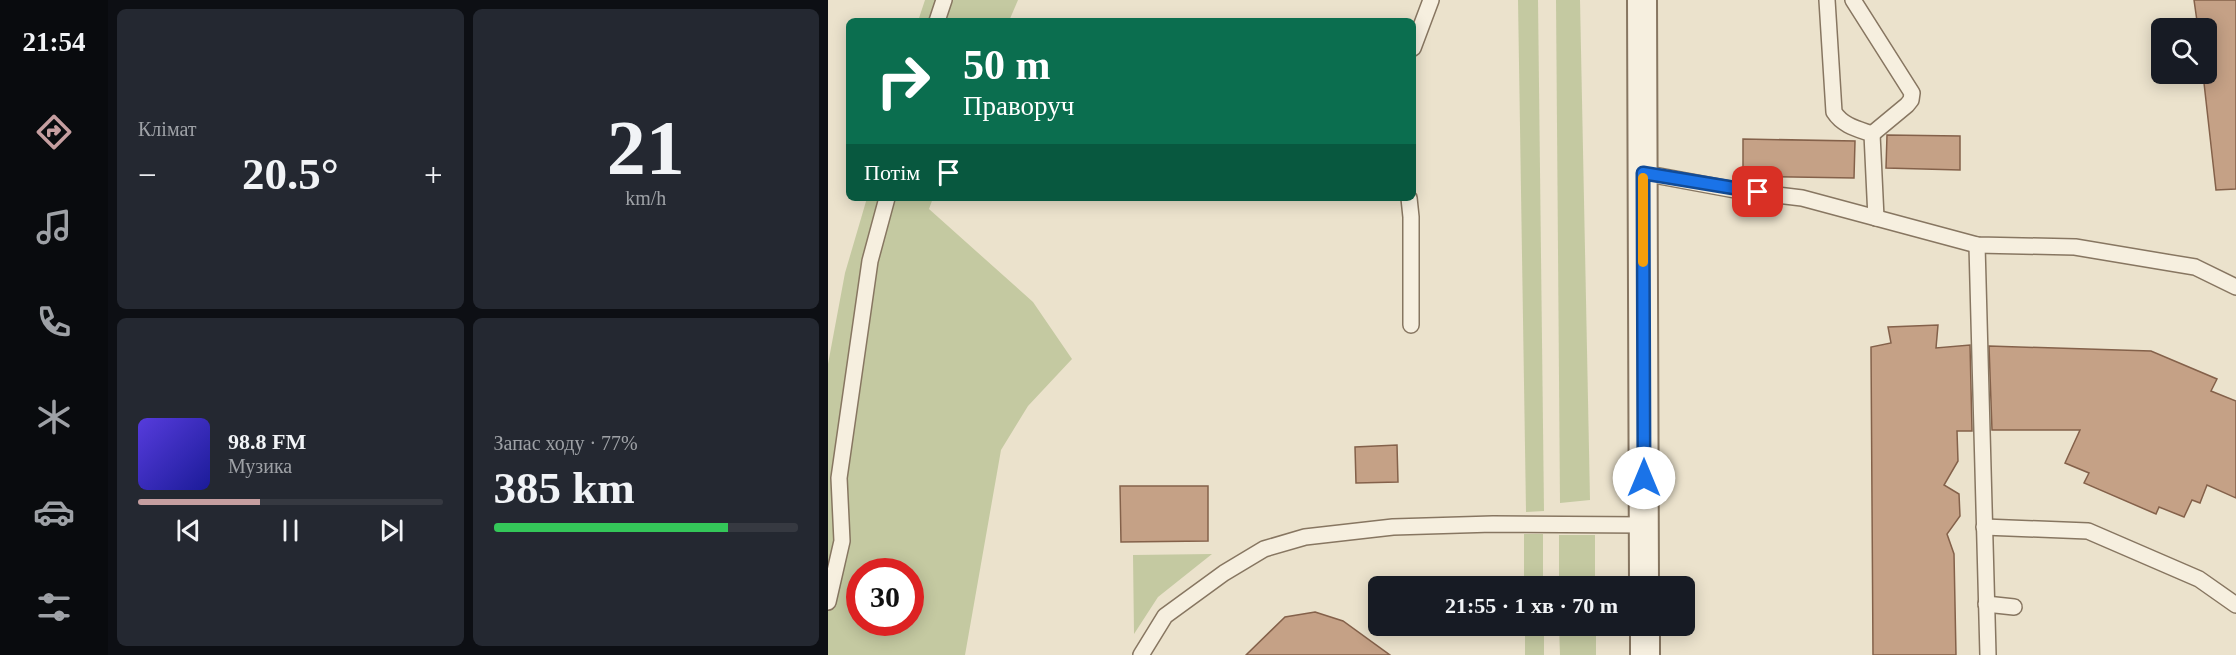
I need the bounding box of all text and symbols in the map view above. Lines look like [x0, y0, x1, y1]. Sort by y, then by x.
map controls [2151, 18, 2217, 84]
button: search [2151, 18, 2217, 84]
text: 21:54 [23, 27, 86, 57]
icon: right [864, 42, 942, 120]
text: 50 m [963, 42, 1051, 88]
text: Праворуч [963, 91, 1074, 121]
text: 21 [607, 104, 685, 191]
icon: directions [33, 111, 75, 153]
text: Клімат [138, 118, 197, 140]
text: 20.5° [242, 149, 339, 199]
icon: arrive [932, 156, 965, 189]
text: − [138, 157, 157, 193]
text: + [424, 157, 443, 193]
text: Потім [864, 160, 920, 185]
pin [1732, 166, 1783, 217]
icon: arrive [1741, 175, 1774, 208]
text: km/h [625, 187, 666, 209]
icon: music [33, 206, 75, 248]
icon: phone [33, 301, 75, 343]
icon: climate [33, 396, 75, 438]
text: 98.8 FM [228, 429, 306, 454]
text: Запас ходу · 77% [494, 432, 638, 454]
position arrow [1612, 446, 1676, 510]
text: Музика [228, 455, 292, 477]
text: 385 km [494, 463, 635, 513]
icon: car [33, 491, 75, 533]
icon: previous [172, 514, 205, 547]
icon: pause [274, 514, 307, 547]
icon: next [375, 514, 408, 547]
speed limit sign: 30 [846, 558, 924, 636]
icon: filters [33, 586, 75, 628]
text: 21:55 · 1 хв · 70 m [1445, 593, 1618, 618]

